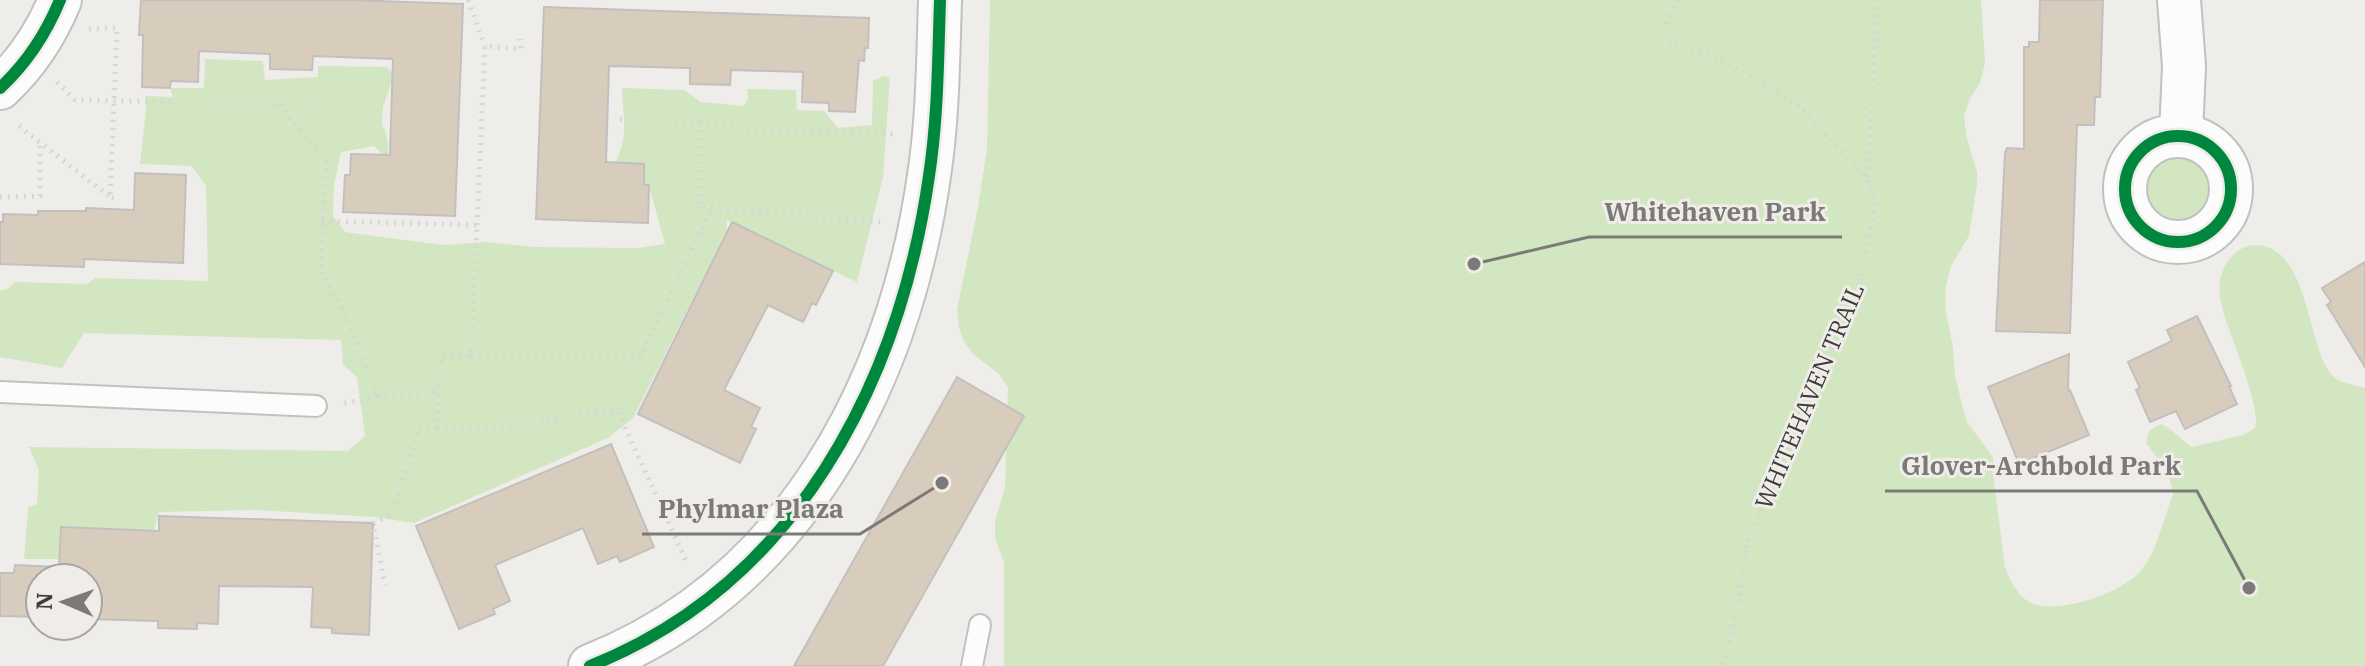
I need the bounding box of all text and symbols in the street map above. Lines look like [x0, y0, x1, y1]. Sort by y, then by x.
callout: Whitehaven Park [1589, 187, 1842, 237]
text: Whitehaven Park [1604, 194, 1827, 228]
street label: WHITEHAVEN TRAIL [1747, 278, 1871, 514]
callout: Glover-Archbold Park [1885, 441, 2197, 491]
text: Glover-Archbold Park [1901, 448, 2182, 482]
callout: Phylmar Plaza [642, 484, 860, 534]
text: Phylmar Plaza [658, 491, 844, 525]
north arrow [24, 562, 104, 642]
text: N [29, 592, 58, 610]

